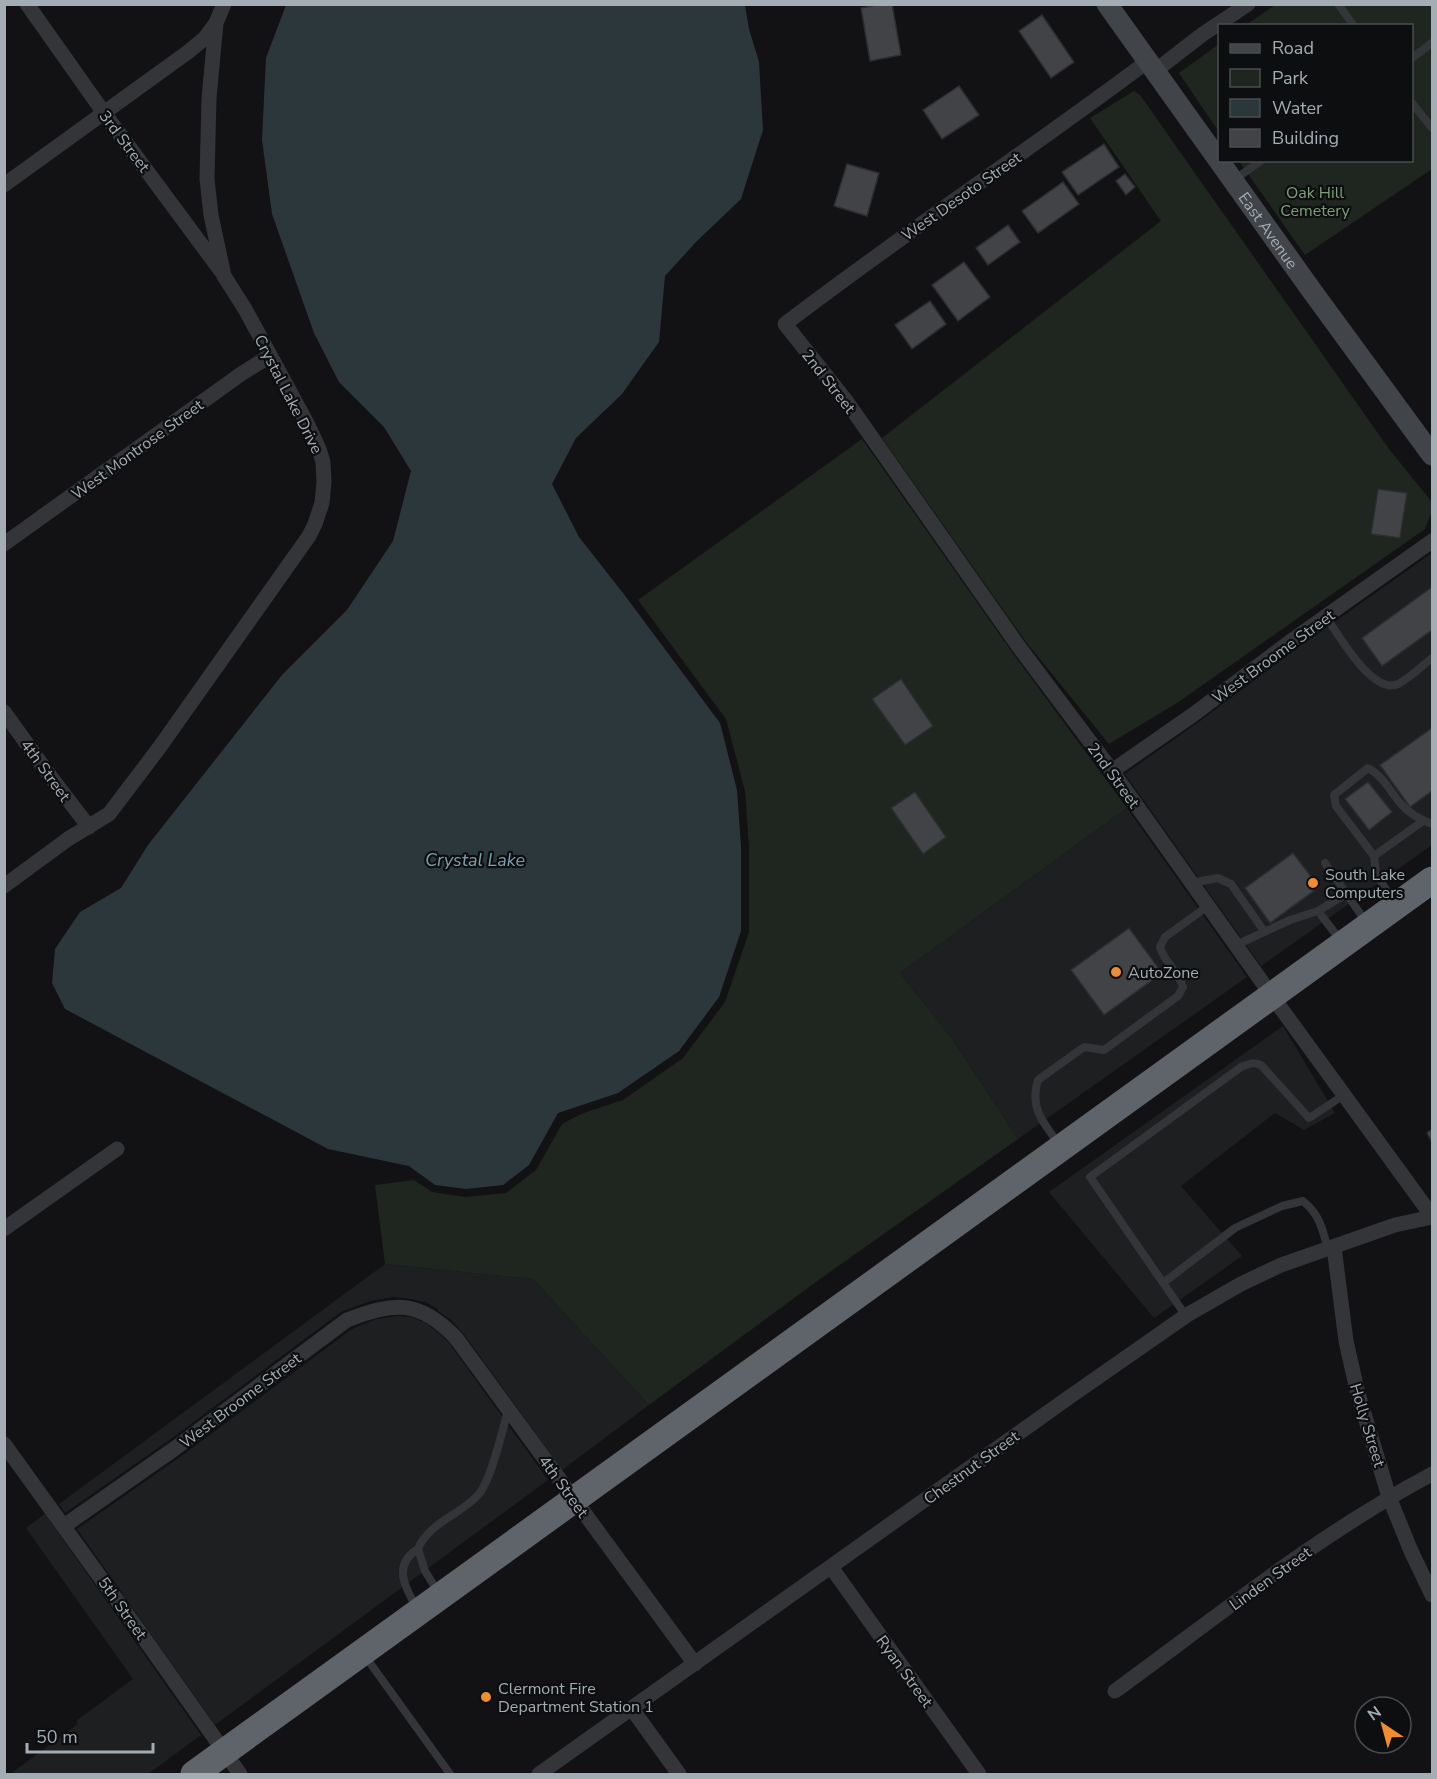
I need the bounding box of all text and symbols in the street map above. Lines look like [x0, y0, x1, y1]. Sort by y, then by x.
legend [1218, 24, 1413, 162]
text: Road [1272, 36, 1314, 60]
text: Park [1272, 66, 1309, 90]
text: Water [1272, 96, 1323, 120]
street label: 3rd Street [94, 106, 155, 177]
text: Building [1272, 126, 1339, 150]
street label: West Desoto Street [897, 147, 1026, 246]
park label: Oak Hill Cemetery [1280, 182, 1350, 222]
street label: East Avenue [1233, 188, 1303, 274]
street label: Crystal Lake Drive [249, 331, 328, 458]
street label: 2nd Street [796, 345, 860, 419]
street label: West Montrose Street [67, 394, 208, 505]
street label: West Broome Street [1208, 605, 1340, 709]
street label: 4th Street [15, 735, 75, 807]
street label: 2nd Street [1082, 738, 1145, 813]
water label: Crystal Lake [425, 848, 526, 872]
place label: South Lake Computers [1325, 864, 1405, 904]
marker: South Lake Computers [1306, 876, 1320, 890]
place label: AutoZone [1128, 962, 1199, 984]
marker: AutoZone [1109, 965, 1123, 979]
street label: West Broome Street [175, 1348, 306, 1454]
street label: Holly Street [1344, 1381, 1390, 1470]
street label: Chestnut Street [919, 1425, 1024, 1510]
street label: 4th Street [533, 1451, 593, 1523]
street label: Linden Street [1225, 1541, 1316, 1616]
street label: 5th Street [93, 1573, 152, 1645]
street label: Ryan Street [871, 1631, 938, 1712]
place label: Clermont Fire Department Station 1 [498, 1678, 654, 1718]
marker: Clermont Fire Department Station 1 [479, 1690, 493, 1704]
north arrow [1353, 1695, 1413, 1755]
text: N [1363, 1701, 1386, 1726]
scale bar [27, 1716, 153, 1754]
text: 50 m [36, 1725, 78, 1749]

